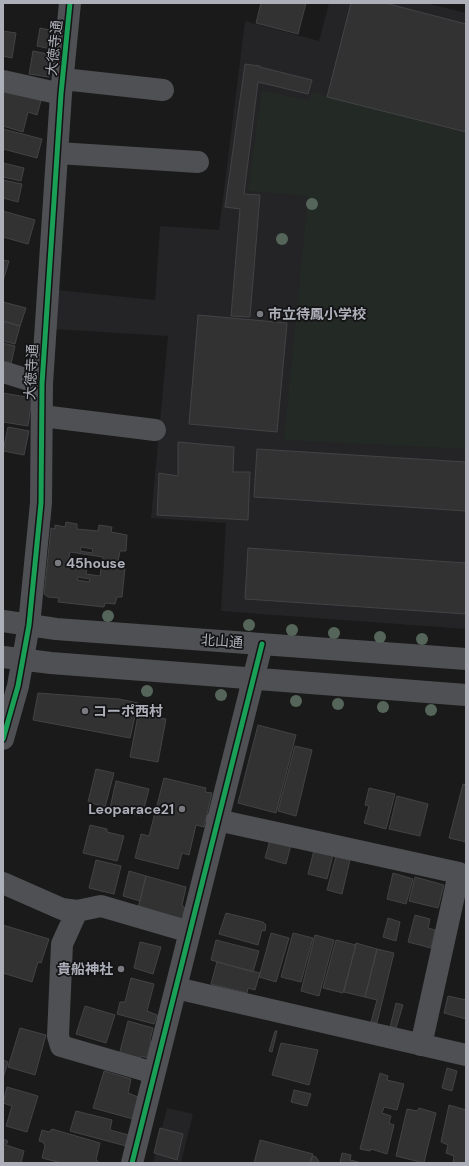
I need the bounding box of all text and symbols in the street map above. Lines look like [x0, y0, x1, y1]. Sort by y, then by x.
street label: 大徳寺通 [42, 19, 66, 77]
place label: 市立待鳳小学校 [268, 305, 366, 323]
marker: 市立待鳳小学校 [255, 309, 265, 319]
street label: 大徳寺通 [21, 344, 41, 400]
place label: 45house [66, 554, 126, 572]
marker: 45house [53, 558, 63, 568]
street label: 北山通 [200, 631, 244, 651]
place label: コーポ西村 [93, 702, 163, 720]
marker: コーポ西村 [80, 706, 90, 716]
place label: Leoparace21 [88, 800, 174, 818]
marker: Leoparace21 [177, 804, 187, 814]
place label: 貴船神社 [57, 960, 113, 978]
marker: 貴船神社 [116, 964, 126, 974]

